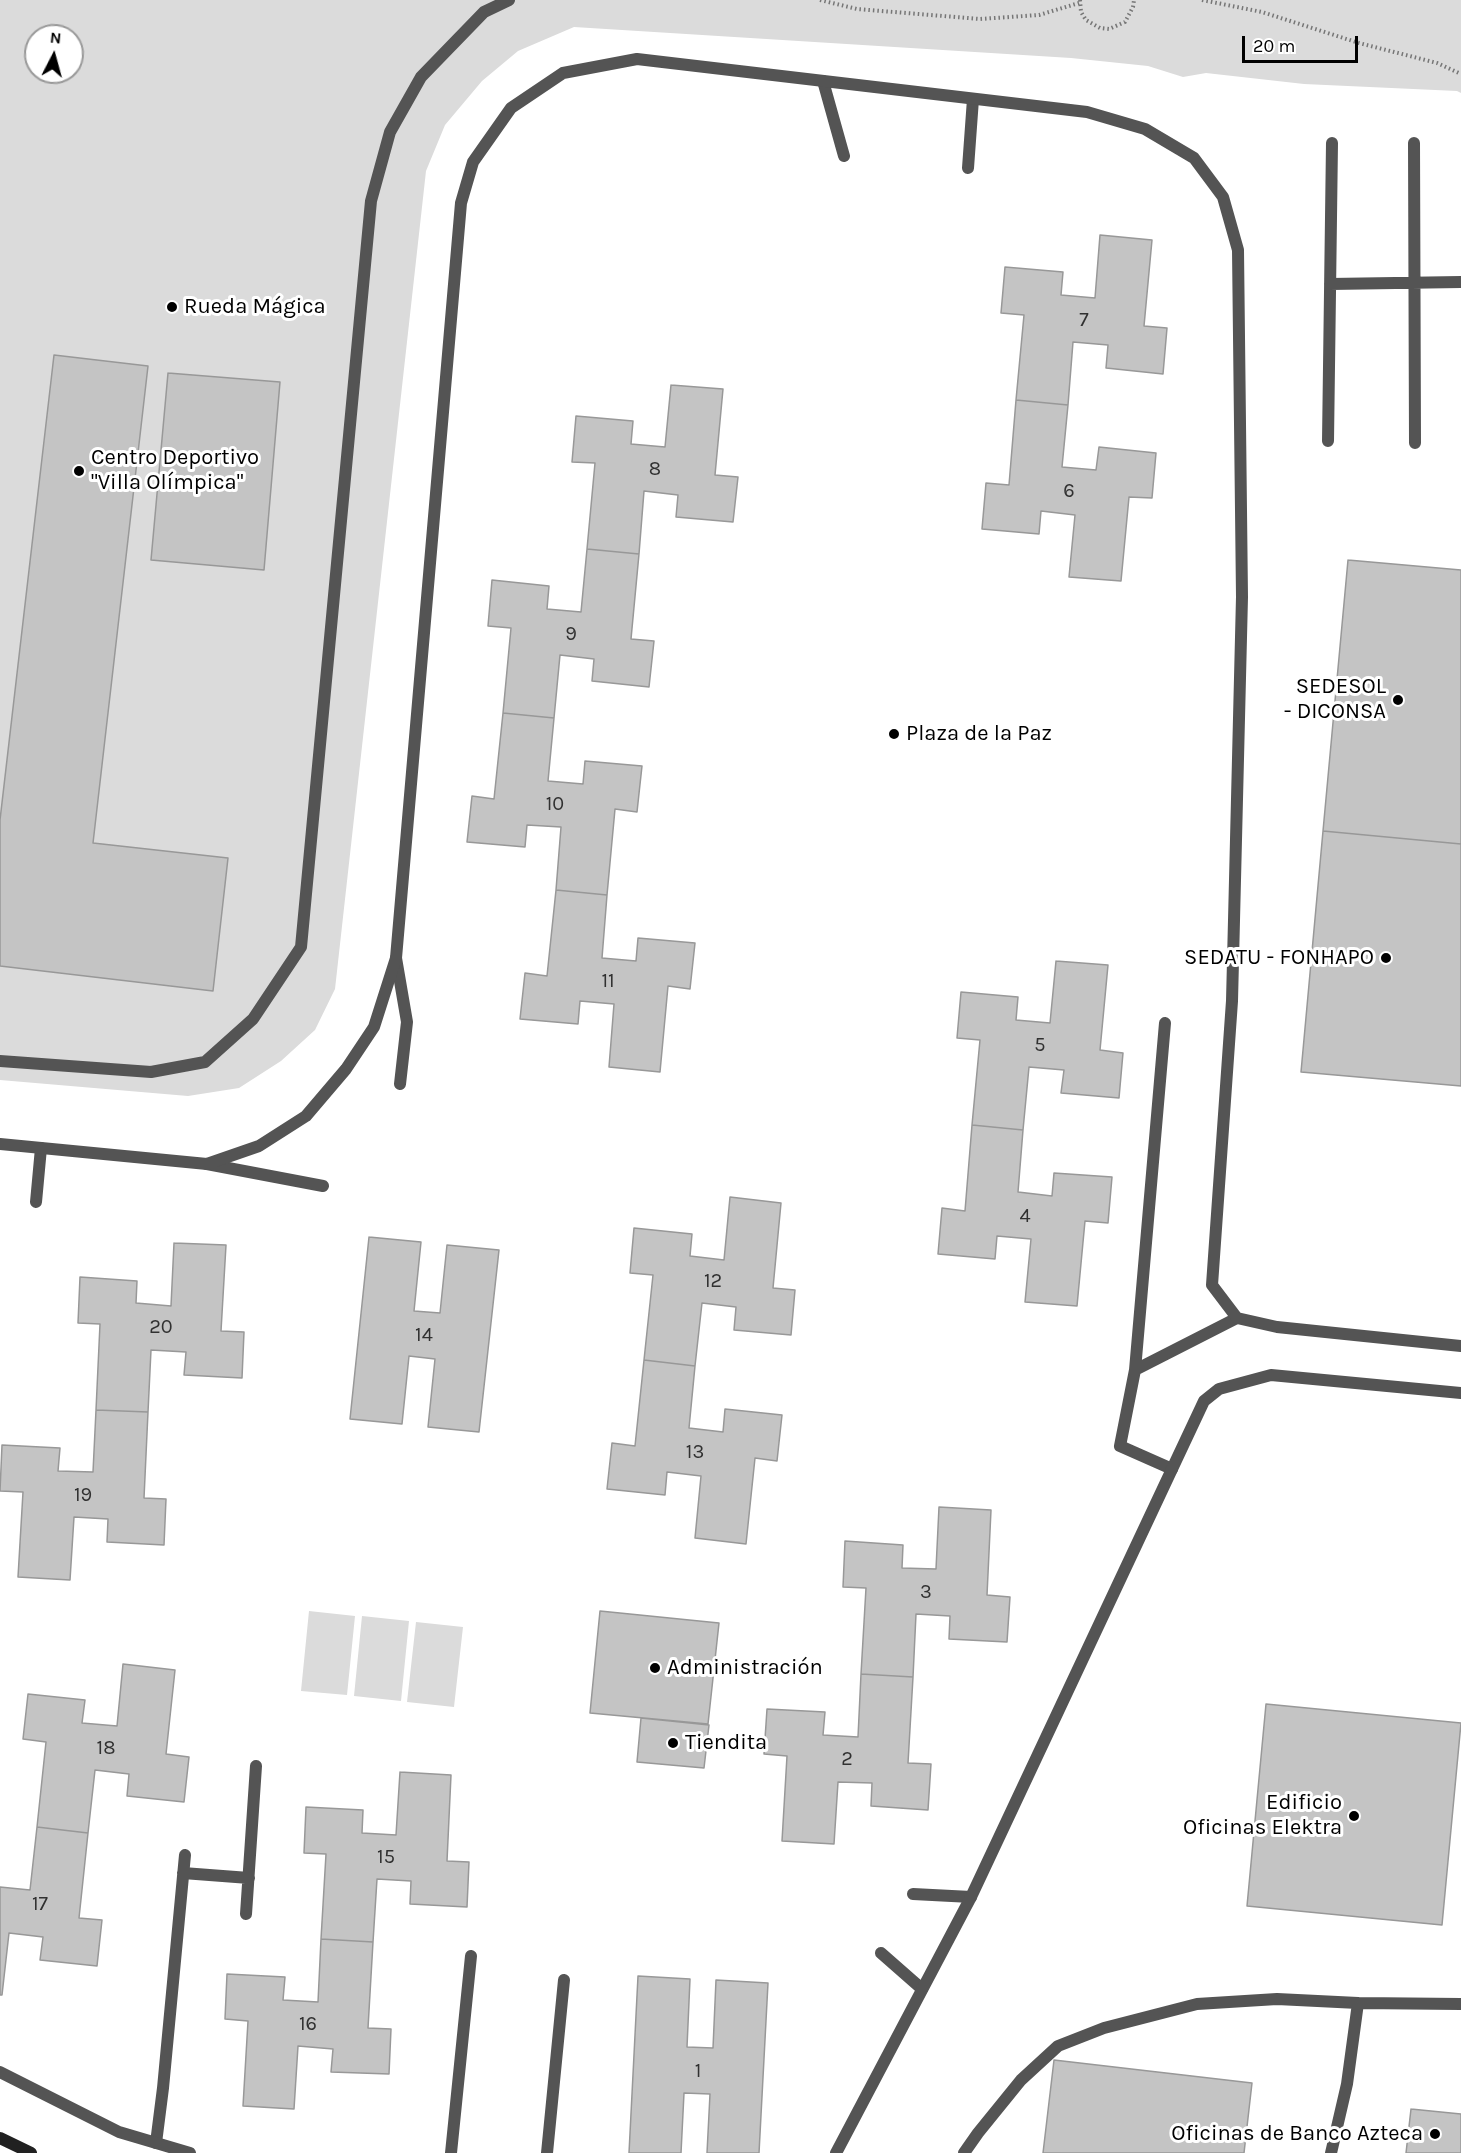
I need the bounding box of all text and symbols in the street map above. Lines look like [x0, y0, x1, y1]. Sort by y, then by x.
north arrow [24, 24, 84, 84]
scale bar [1245, 24, 1360, 62]
text: N [49, 28, 62, 48]
text: 20 m [1253, 35, 1295, 57]
place label: Rueda Mágica [184, 294, 326, 320]
marker: Rueda Mágica [165, 300, 179, 314]
house number: 7 [1079, 308, 1089, 332]
place label: Centro Deportivo "Villa Olímpica" [91, 445, 259, 496]
house number: 8 [649, 457, 661, 481]
marker: Centro Deportivo "Villa Olímpica" [72, 464, 86, 478]
house number: 6 [1063, 479, 1075, 503]
house number: 9 [565, 622, 577, 646]
place label: SEDESOL - DICONSA [1284, 674, 1386, 726]
marker: SEDESOL - DICONSA [1391, 693, 1405, 707]
place label: Plaza de la Paz [906, 721, 1052, 747]
marker: Plaza de la Paz [887, 727, 901, 741]
house number: 10 [546, 792, 564, 816]
place label: SEDATU - FONHAPO [1184, 945, 1374, 971]
marker: SEDATU - FONHAPO [1379, 951, 1393, 965]
house number: 11 [601, 969, 615, 993]
house number: 5 [1034, 1033, 1046, 1057]
house number: 4 [1019, 1204, 1031, 1228]
house number: 12 [704, 1269, 722, 1293]
house number: 20 [149, 1315, 173, 1339]
house number: 14 [415, 1323, 433, 1347]
house number: 13 [686, 1440, 704, 1464]
house number: 19 [74, 1483, 92, 1507]
house number: 3 [920, 1580, 932, 1604]
place label: Administración [667, 1655, 823, 1681]
marker: Administración [648, 1661, 662, 1675]
place label: Tiendita [685, 1730, 767, 1756]
house number: 18 [97, 1736, 115, 1760]
marker: Tiendita [666, 1736, 680, 1750]
house number: 2 [841, 1747, 853, 1771]
place label: Edificio Oficinas Elektra [1183, 1790, 1342, 1842]
marker: Edificio Oficinas Elektra [1347, 1809, 1361, 1823]
house number: 15 [377, 1845, 395, 1869]
house number: 17 [32, 1892, 48, 1916]
house number: 16 [299, 2012, 317, 2036]
house number: 1 [695, 2059, 701, 2083]
place label: Oficinas de Banco Azteca [1171, 2121, 1423, 2147]
marker: Oficinas de Banco Azteca [1428, 2127, 1442, 2141]

